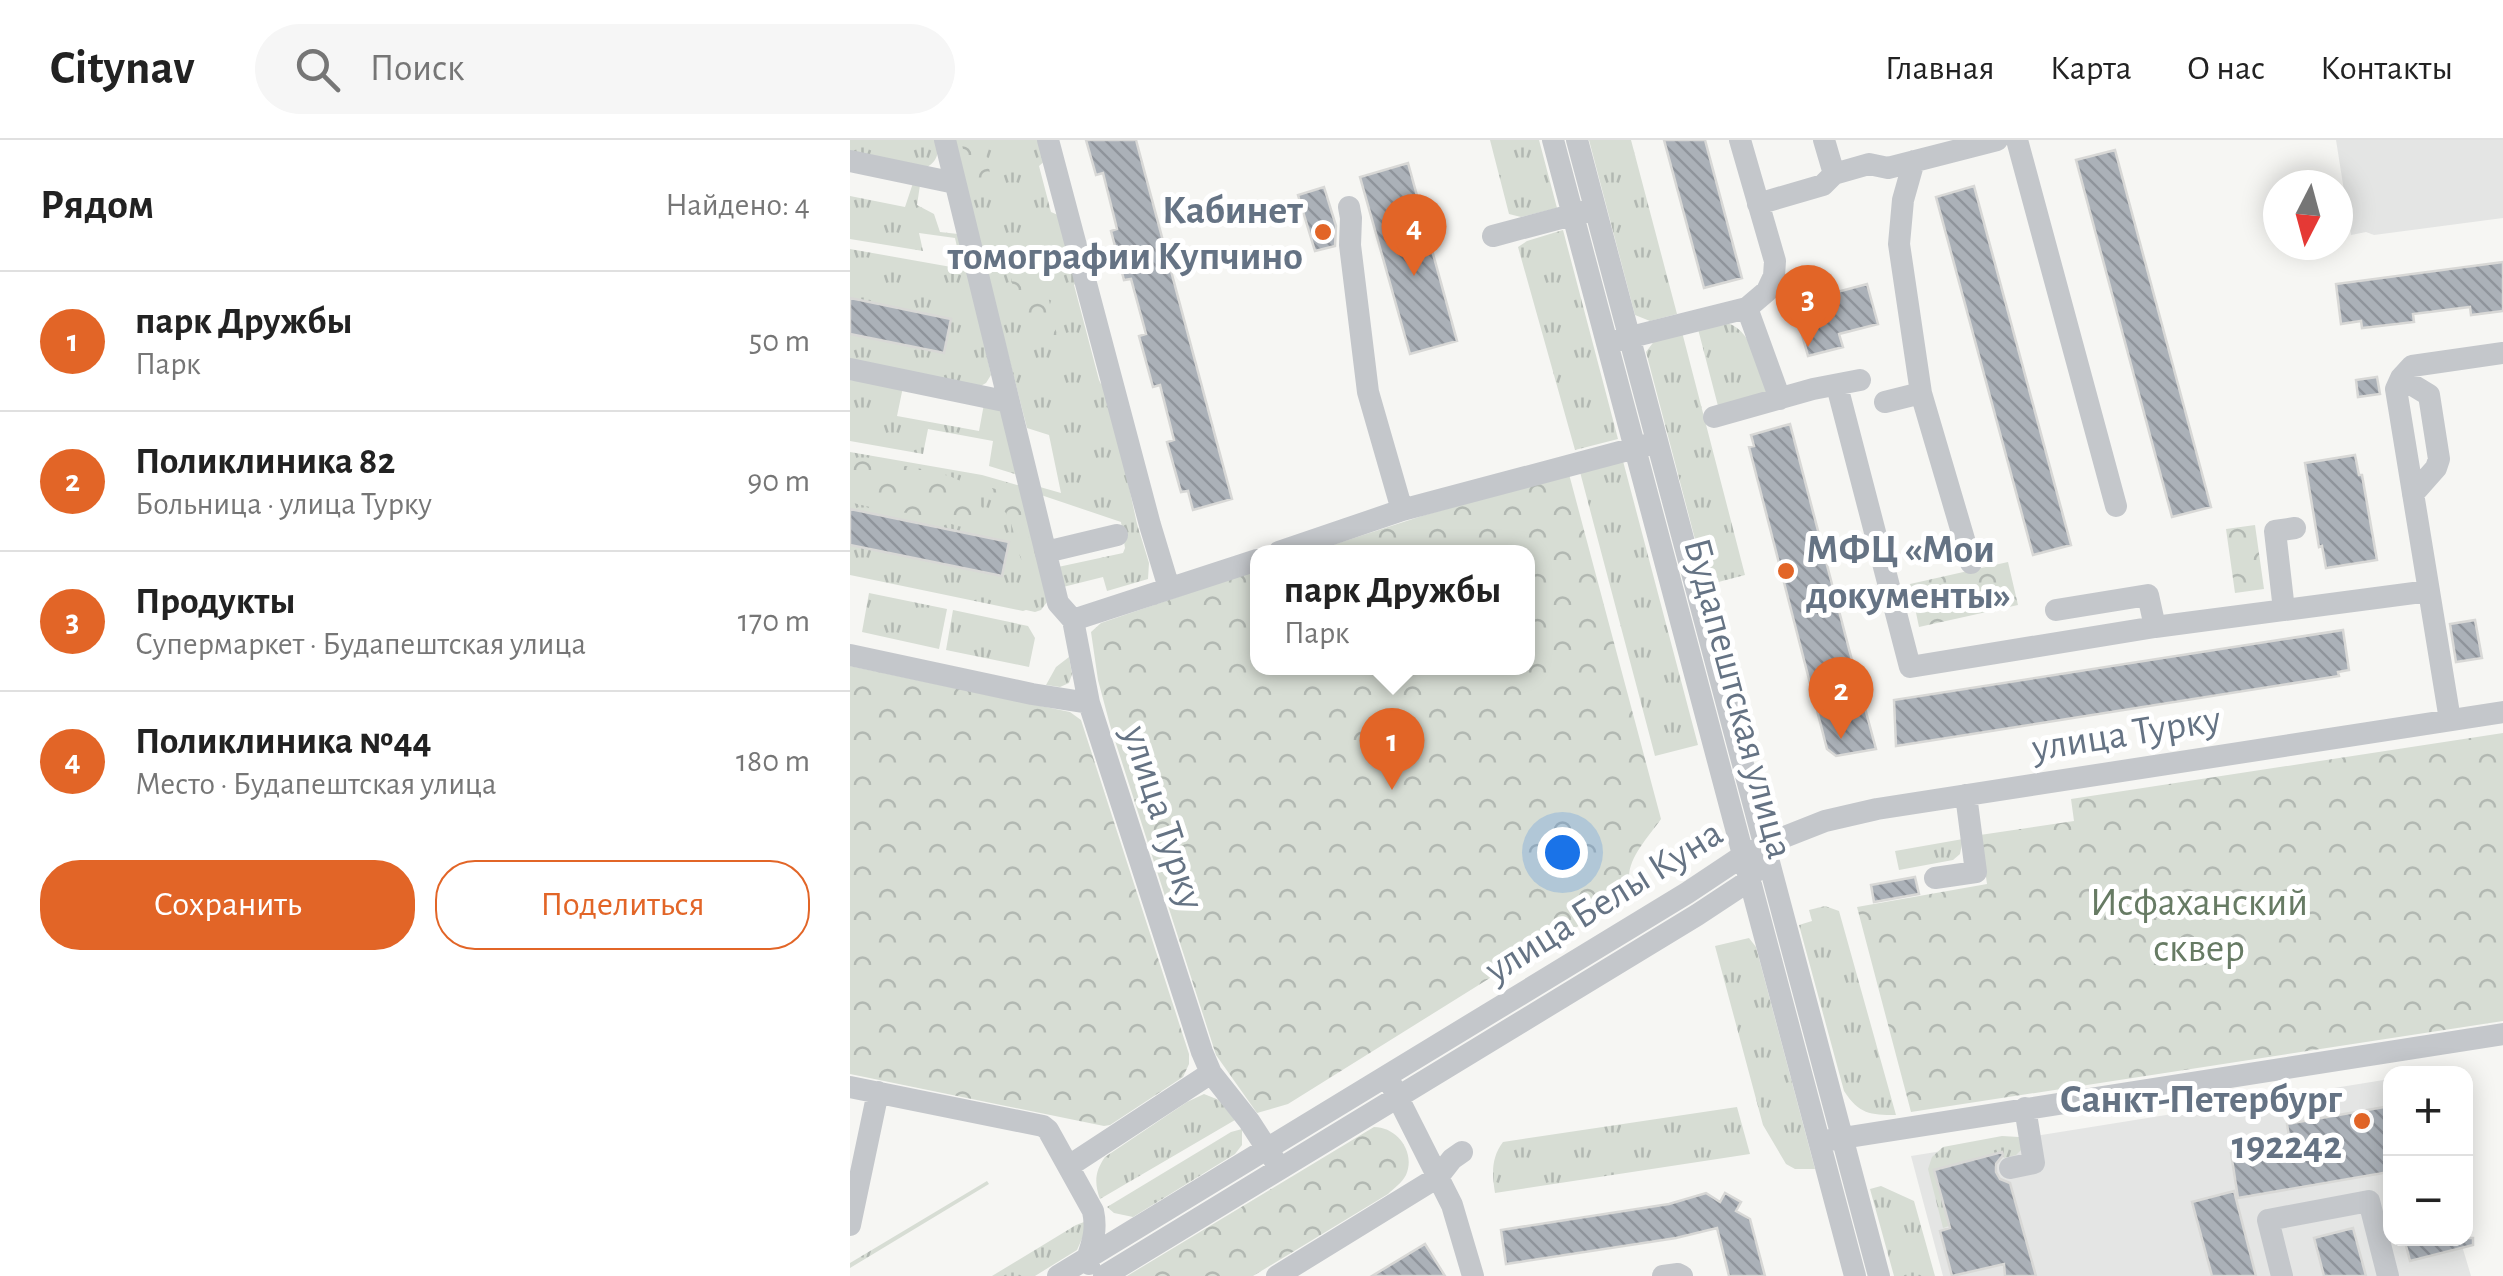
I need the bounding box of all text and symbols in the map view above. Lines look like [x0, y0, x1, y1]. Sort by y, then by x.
search box [255, 24, 955, 114]
icon: search [290, 42, 345, 97]
text: Citynav [50, 45, 195, 93]
text: Поиск [370, 50, 465, 88]
text: Главная [1885, 51, 1995, 86]
text: Карта [2050, 51, 2132, 86]
text: О нас [2187, 51, 2265, 86]
text: Контакты [2320, 51, 2453, 86]
north arrow [2263, 170, 2353, 260]
text: Рядом [40, 184, 154, 226]
text: Найдено: 4 [665, 189, 810, 221]
place label: Кабинет томографии Купчино [946, 191, 1303, 277]
pin: 4 [1382, 194, 1446, 276]
marker: Кабинет томографии Купчино [1312, 221, 1334, 243]
pin: 3 [1776, 264, 1840, 347]
text: парк Дружбы [135, 303, 352, 341]
text: 1 [67, 325, 78, 357]
text: 50 m [749, 325, 810, 357]
text: Парк [135, 348, 201, 380]
text: Поликлиника 82 [135, 443, 395, 481]
text: 2 [65, 465, 80, 497]
text: 90 m [747, 465, 810, 497]
text: Больница · улица Турку [135, 488, 432, 520]
place label: МФЦ «Мои документы» [1806, 530, 2011, 616]
street label: Будапештская улица [1676, 534, 1800, 863]
popup [1250, 545, 1535, 675]
marker: МФЦ «Мои документы» [1775, 560, 1797, 582]
text: парк Дружбы [1284, 572, 1501, 610]
text: Продукты [135, 583, 296, 621]
text: 3 [66, 605, 79, 637]
text: 170 m [738, 605, 810, 637]
text: Парк [1284, 617, 1350, 649]
text: Супермаркет · Будапештская улица [135, 628, 586, 660]
pin: 2 [1808, 656, 1874, 739]
street label: улица Турку [2028, 699, 2224, 769]
pin: 1 [1360, 708, 1424, 790]
street label: улица Турку [1114, 720, 1212, 914]
text: Поликлиника №44 [135, 723, 432, 761]
text: 4 [64, 745, 81, 777]
text: 180 m [736, 745, 810, 777]
text: Место · Будапештская улица [135, 768, 497, 800]
street label: улица Белы Куна [1477, 813, 1730, 991]
your location [1537, 827, 1588, 878]
button: Сохранить [40, 860, 415, 950]
button: Поделиться [435, 860, 810, 950]
park label: Исфаханский сквер [2090, 883, 2308, 969]
map controls [2383, 1066, 2473, 1246]
button: + [2383, 1066, 2473, 1156]
place label: Санкт-Петербург 192242 [2060, 1080, 2342, 1166]
marker: Санкт-Петербург 192242 [2351, 1110, 2373, 1132]
button: − [2383, 1156, 2473, 1246]

